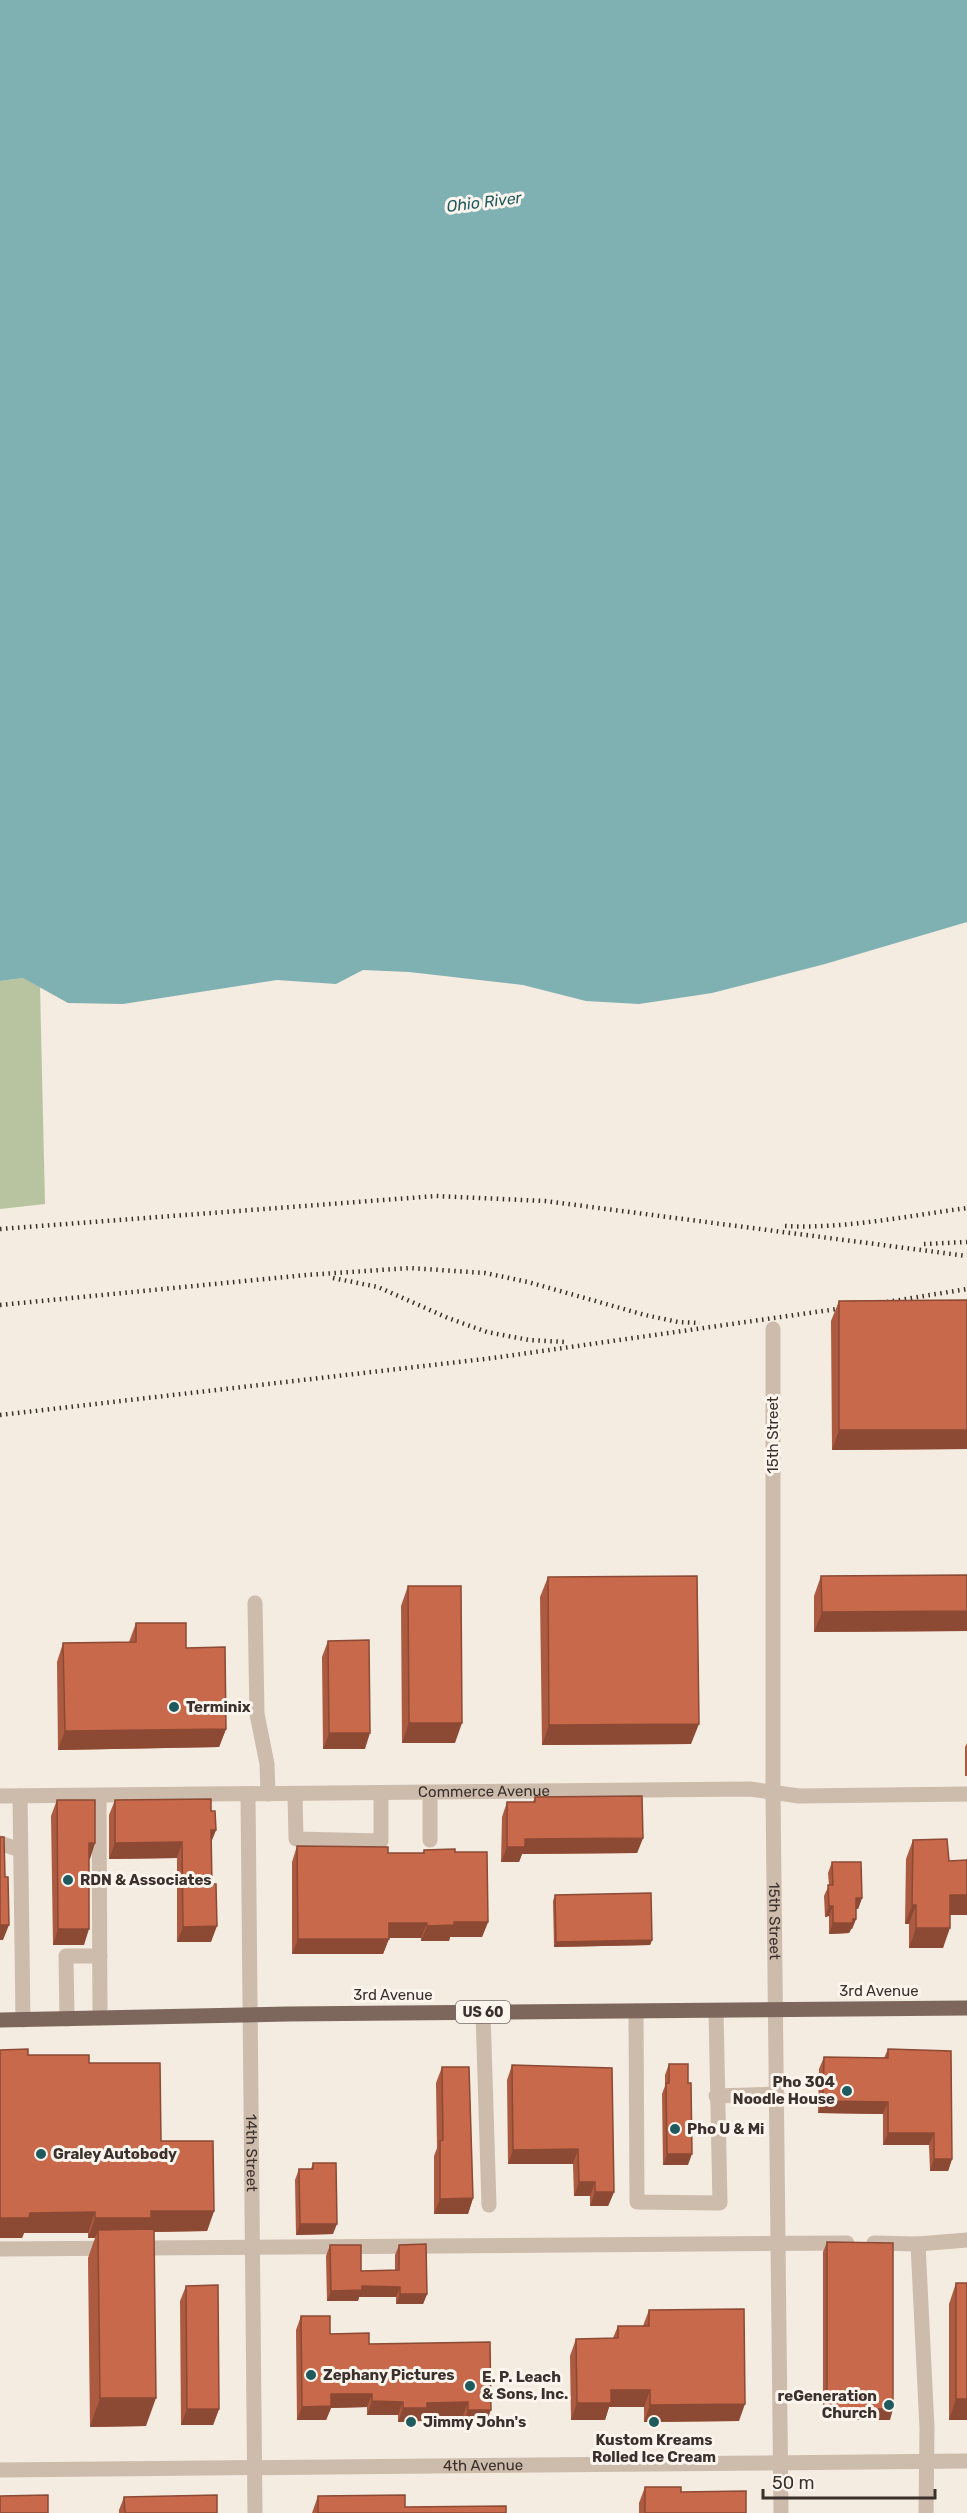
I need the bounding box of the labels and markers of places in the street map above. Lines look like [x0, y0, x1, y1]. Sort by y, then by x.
place label: Terminix [186, 1698, 251, 1716]
marker: Terminix [167, 1700, 181, 1714]
place label: RDN & Associates [80, 1871, 212, 1889]
marker: RDN & Associates [61, 1873, 75, 1887]
place label: Pho 304 Noodle House [733, 2073, 835, 2108]
marker: Pho 304 Noodle House [840, 2084, 854, 2098]
place label: Pho U & Mi [687, 2120, 764, 2138]
marker: Pho U & Mi [668, 2122, 682, 2136]
place label: Graley Autobody [53, 2145, 177, 2163]
marker: Graley Autobody [34, 2147, 48, 2161]
place label: Zephany Pictures [323, 2366, 455, 2384]
marker: Zephany Pictures [304, 2368, 318, 2382]
place label: E. P. Leach & Sons, Inc. [482, 2368, 568, 2403]
marker: E. P. Leach & Sons, Inc. [463, 2379, 477, 2393]
place label: reGeneration Church [778, 2387, 877, 2422]
marker: reGeneration Church [882, 2398, 896, 2412]
place label: Jimmy John's [423, 2413, 526, 2431]
marker: Jimmy John's [404, 2415, 418, 2429]
marker: Kustom Kreams Rolled Ice Cream [647, 2415, 661, 2429]
place label: Kustom Kreams Rolled Ice Cream [592, 2431, 716, 2466]

